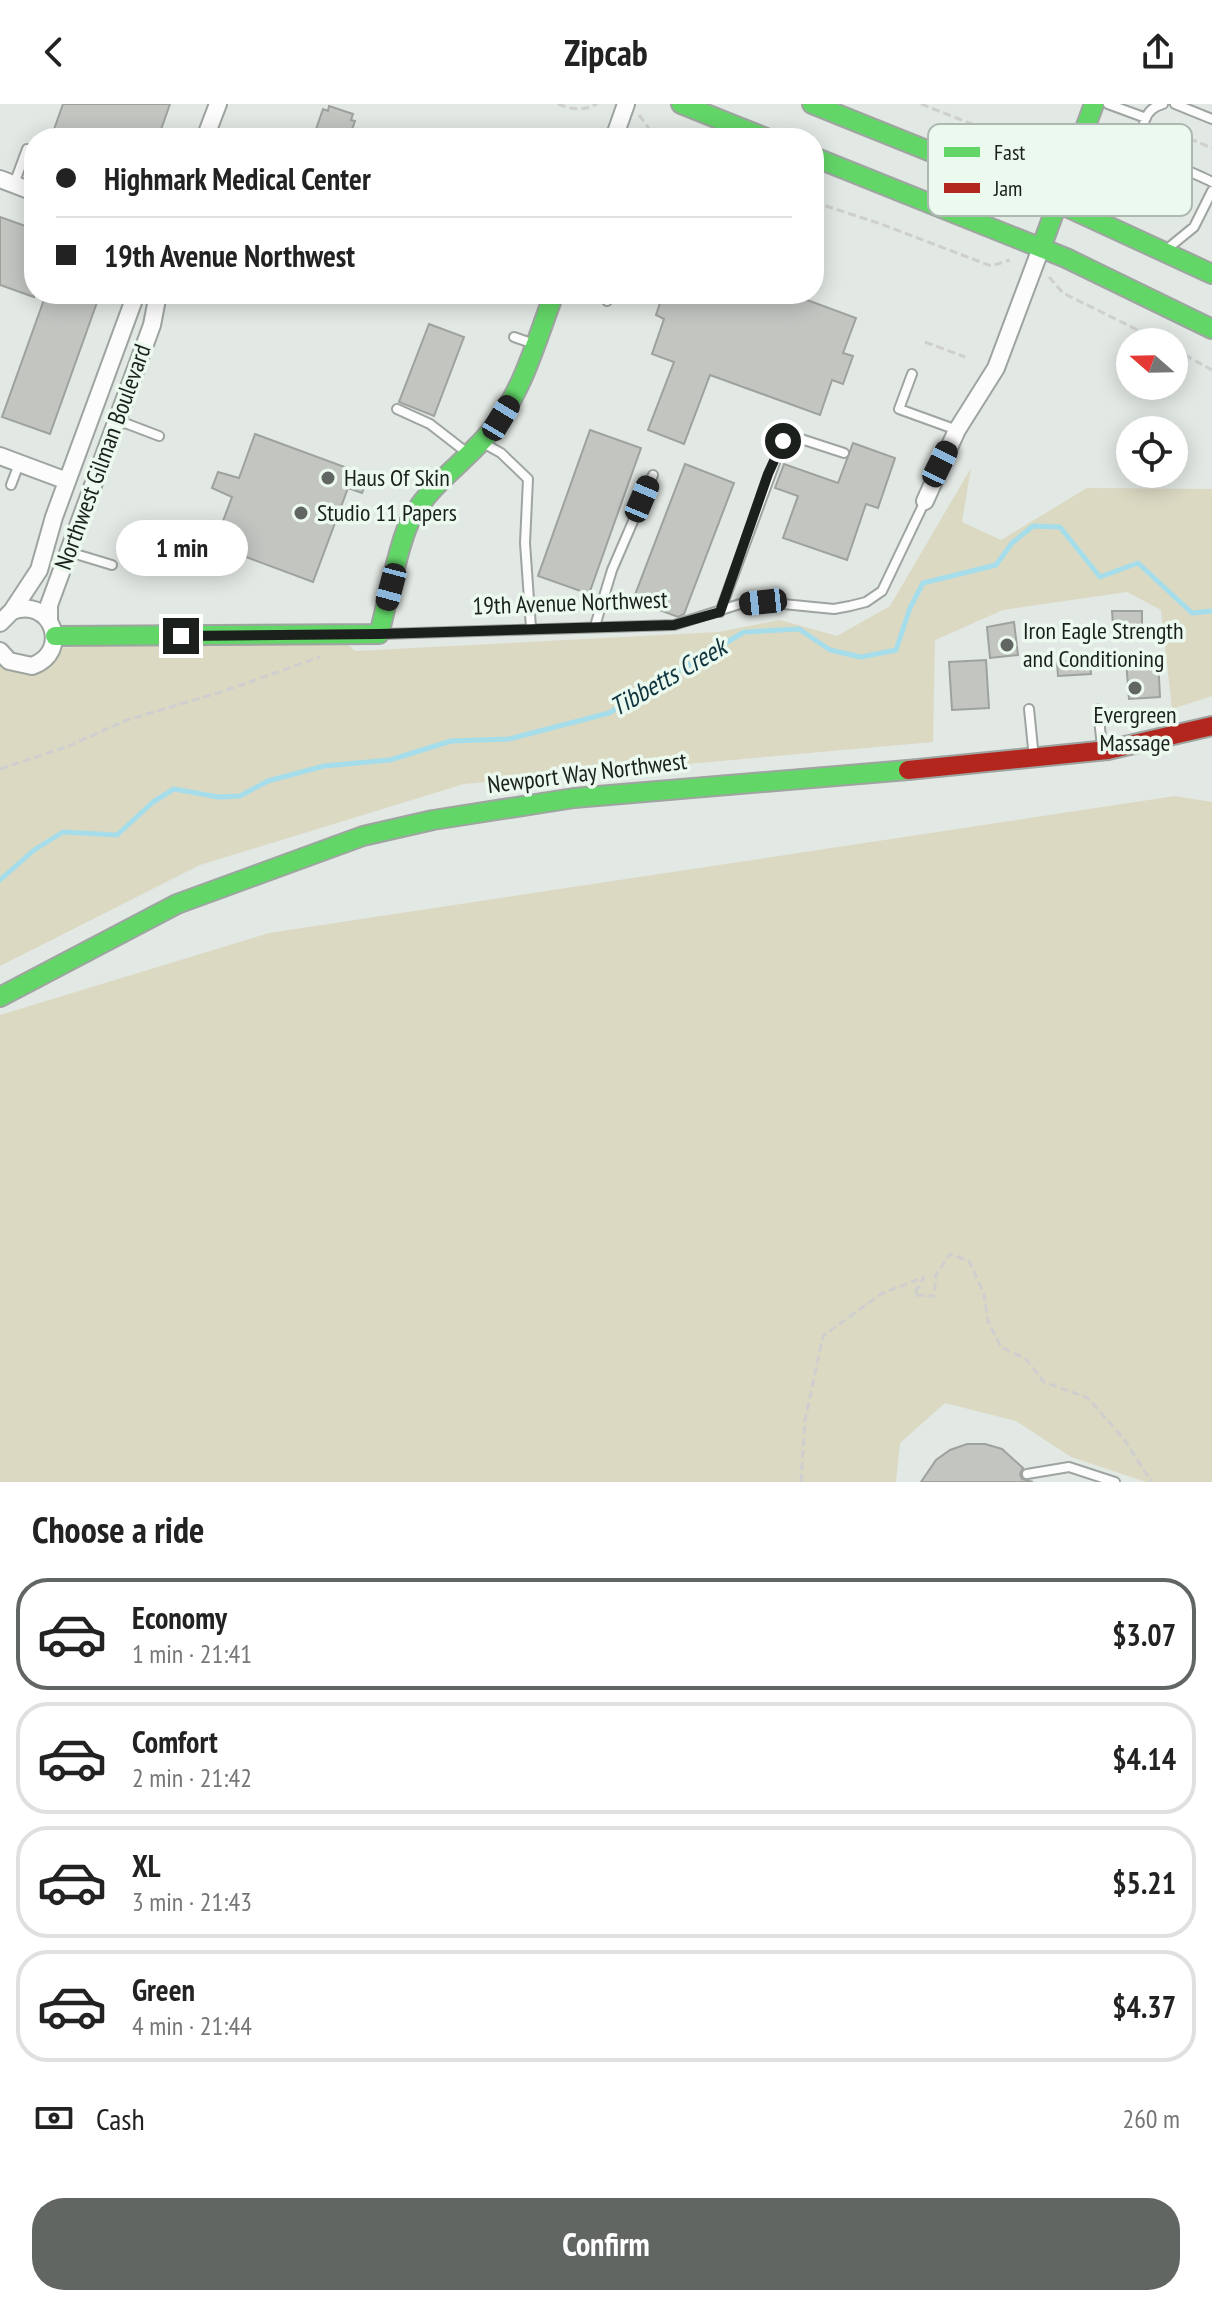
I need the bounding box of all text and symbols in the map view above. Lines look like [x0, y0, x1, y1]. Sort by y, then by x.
text: Zipcab [564, 29, 648, 76]
icon: back [32, 30, 76, 74]
icon: share [1136, 30, 1180, 74]
legend [928, 124, 1192, 216]
text: Fast [994, 138, 1025, 166]
text: Highmark Medical Center [104, 159, 371, 198]
text: Jam [993, 174, 1022, 202]
text: 19th Avenue Northwest [104, 236, 355, 275]
north arrow [1116, 328, 1188, 400]
map controls [1116, 328, 1188, 488]
street label: Northwest Gilman Boulevard [47, 340, 158, 574]
car [478, 391, 524, 445]
button: locate [1116, 416, 1188, 488]
route start [765, 423, 801, 459]
car [919, 437, 961, 491]
place label: Haus Of Skin [344, 462, 450, 493]
marker: Haus Of Skin [319, 469, 337, 487]
car [622, 472, 662, 526]
place label: Studio 11 Papers [317, 497, 457, 528]
marker: Studio 11 Papers [292, 504, 310, 522]
callout: 1 min [115, 520, 247, 576]
text: 1 min [156, 531, 208, 564]
car [373, 561, 409, 613]
street label: 19th Avenue Northwest [472, 584, 668, 621]
car [738, 588, 788, 616]
place label: Iron Eagle Strength and Conditioning [1023, 615, 1183, 674]
route end [163, 618, 199, 654]
water label: Tibbetts Creek [604, 629, 734, 723]
marker: Iron Eagle Strength and Conditioning [998, 636, 1016, 654]
marker: Evergreen Massage [1126, 679, 1144, 697]
place label: Evergreen Massage [1093, 699, 1177, 758]
street label: Newport Way Northwest [486, 745, 689, 800]
text: Choose a ride [32, 1506, 204, 1553]
icon: car [36, 1598, 108, 1670]
text: Economy [132, 1598, 227, 1637]
text: $3.07 [1112, 1615, 1176, 1654]
text: 1 min · 21:41 [132, 1637, 252, 1670]
icon: car [36, 1722, 108, 1794]
text: Comfort [132, 1722, 218, 1761]
text: $4.14 [1112, 1739, 1176, 1778]
text: 2 min · 21:42 [132, 1761, 252, 1794]
icon: car [36, 1846, 108, 1918]
text: XL [132, 1846, 161, 1885]
text: $5.21 [1112, 1863, 1176, 1902]
text: 3 min · 21:43 [132, 1885, 252, 1918]
icon: car [36, 1970, 108, 2042]
text: Green [132, 1970, 195, 2009]
text: $4.37 [1112, 1987, 1176, 2026]
text: 4 min · 21:44 [132, 2009, 252, 2042]
icon: cash [32, 2096, 76, 2140]
text: Cash [96, 2099, 145, 2138]
text: 260 m [1122, 2102, 1180, 2135]
button: Confirm [32, 2198, 1180, 2290]

